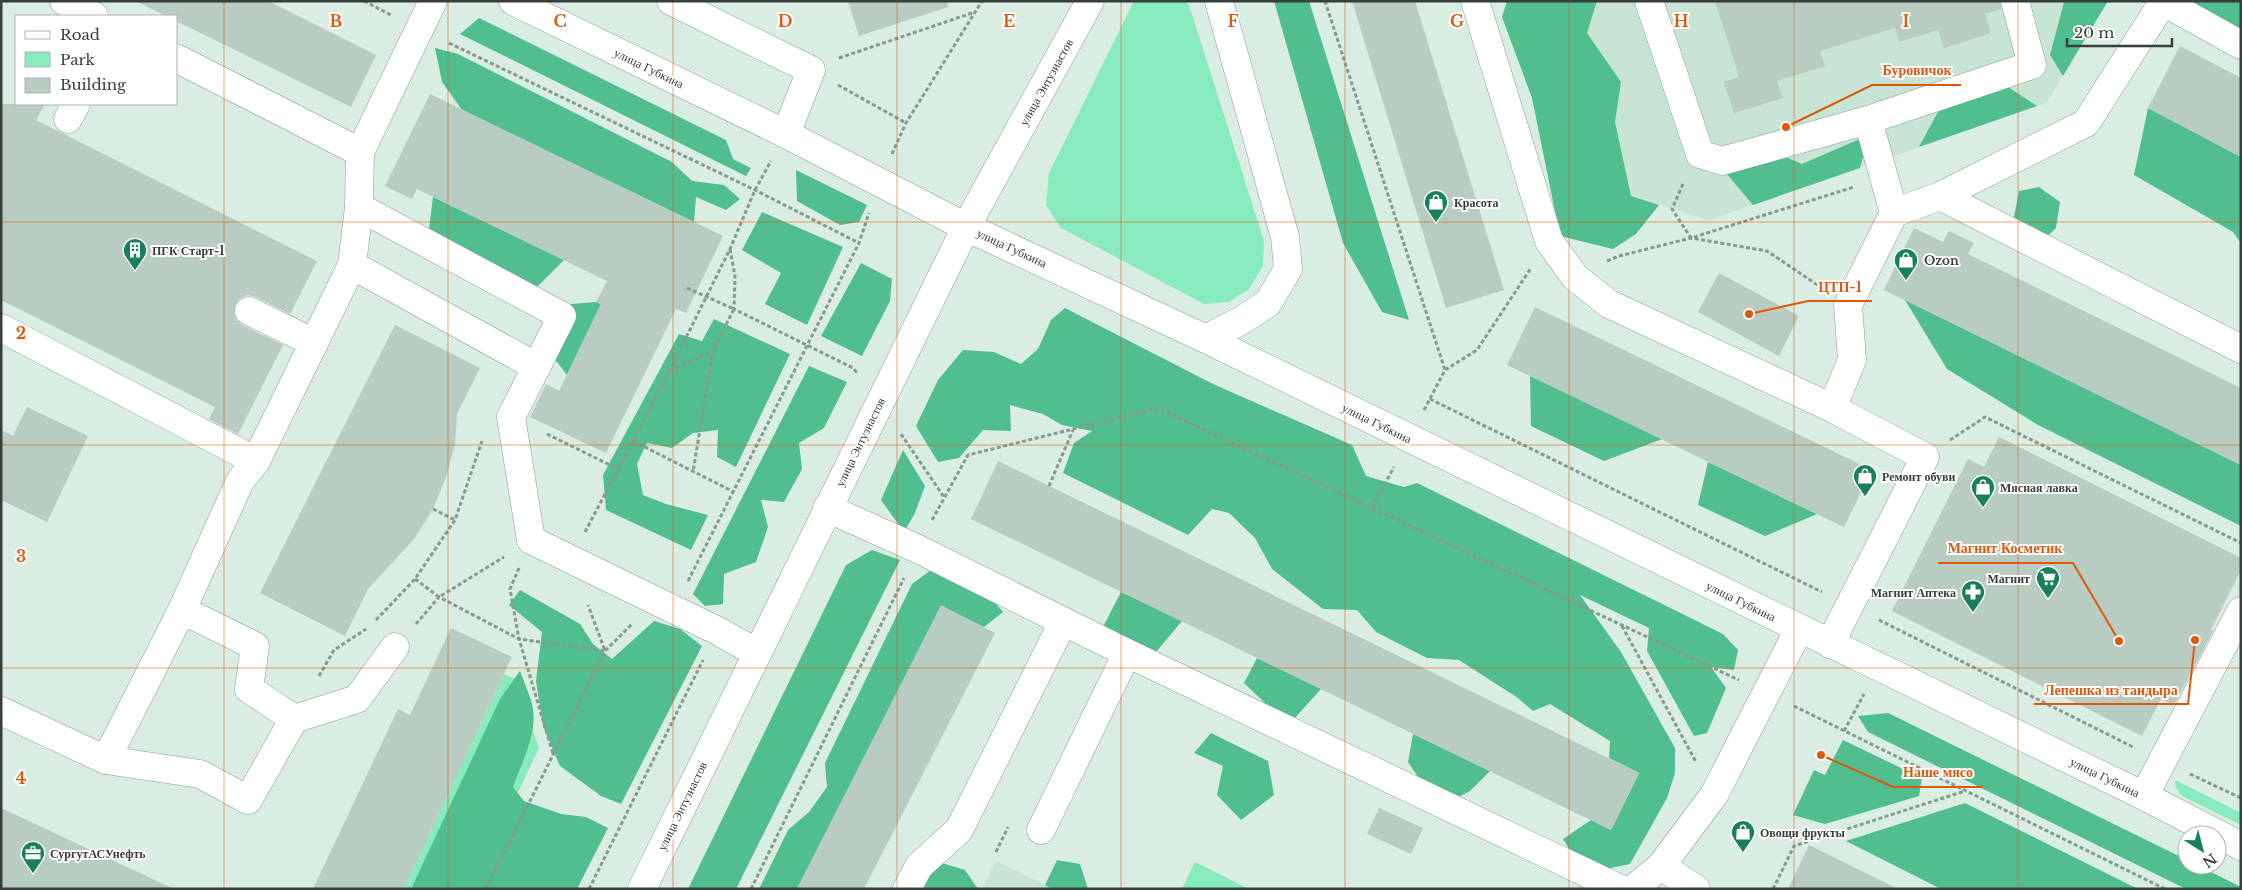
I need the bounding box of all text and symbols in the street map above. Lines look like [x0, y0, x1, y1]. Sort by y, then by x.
text: B [330, 11, 343, 31]
text: C [553, 11, 567, 31]
text: D [778, 11, 792, 31]
text: E [1003, 11, 1015, 31]
text: F [1227, 11, 1239, 31]
text: G [1450, 11, 1464, 31]
text: H [1673, 11, 1689, 31]
text: I [1903, 11, 1910, 31]
legend [15, 15, 178, 105]
scale bar [2067, 15, 2172, 47]
text: 20 m [2074, 23, 2114, 42]
text: Road [60, 25, 100, 44]
street label: улица Энтузиастов [1016, 36, 1076, 128]
street label: улица Губкина [612, 45, 687, 92]
text: Park [60, 50, 96, 69]
callout: Буровичок [1872, 56, 1961, 85]
text: Буровичок [1883, 61, 1952, 79]
text: Building [60, 75, 127, 94]
shop icon: Красота [1423, 189, 1449, 223]
place label: Красота [1454, 195, 1499, 210]
street label: улица Губкина [975, 225, 1050, 271]
building icon: ПГК Старт-1 [122, 237, 148, 271]
place label: ПГК Старт-1 [152, 243, 225, 258]
shop icon: Ozon [1893, 247, 1919, 281]
place label: Ozon [1924, 253, 1959, 268]
callout: ЦТП-1 [1808, 272, 1872, 301]
text: ЦТП-1 [1818, 278, 1862, 296]
text: 2 [16, 323, 26, 343]
street label: улица Энтузиастов [832, 395, 888, 489]
street label: улица Губкина [1340, 400, 1415, 447]
shop icon: Ремонт обуви [1852, 463, 1878, 497]
place label: Ремонт обуви [1882, 469, 1956, 484]
shop icon: Мясная лавка [1970, 474, 1996, 508]
place label: Мясная лавка [2000, 480, 2078, 495]
callout: Магнит Косметик [1938, 534, 2073, 563]
text: Магнит Косметик [1948, 539, 2063, 557]
text: 3 [16, 546, 26, 566]
supermarket icon: Магнит [2035, 565, 2061, 599]
place label: Магнит [1988, 571, 2030, 586]
street label: улица Губкина [1704, 578, 1779, 625]
pharmacy icon: Магнит Аптека [1960, 579, 1986, 613]
place label: Магнит Аптека [1871, 585, 1956, 600]
callout: Лепешка из тандыра [2034, 675, 2188, 704]
text: Лепешка из тандыра [2044, 681, 2178, 699]
street label: улица Губкина [2068, 754, 2143, 801]
callout: Наше мясо [1893, 758, 1983, 787]
street label: улица Энтузиастов [654, 759, 710, 853]
text: Наше мясо [1903, 763, 1973, 781]
text: 4 [16, 768, 26, 788]
shop icon: Овощи фрукты [1730, 819, 1756, 853]
place label: Овощи фрукты [1760, 825, 1846, 840]
north arrow [2177, 825, 2227, 875]
office icon: СургутАСУнефть [20, 840, 46, 874]
place label: СургутАСУнефть [50, 846, 146, 861]
text: N [2199, 849, 2220, 872]

